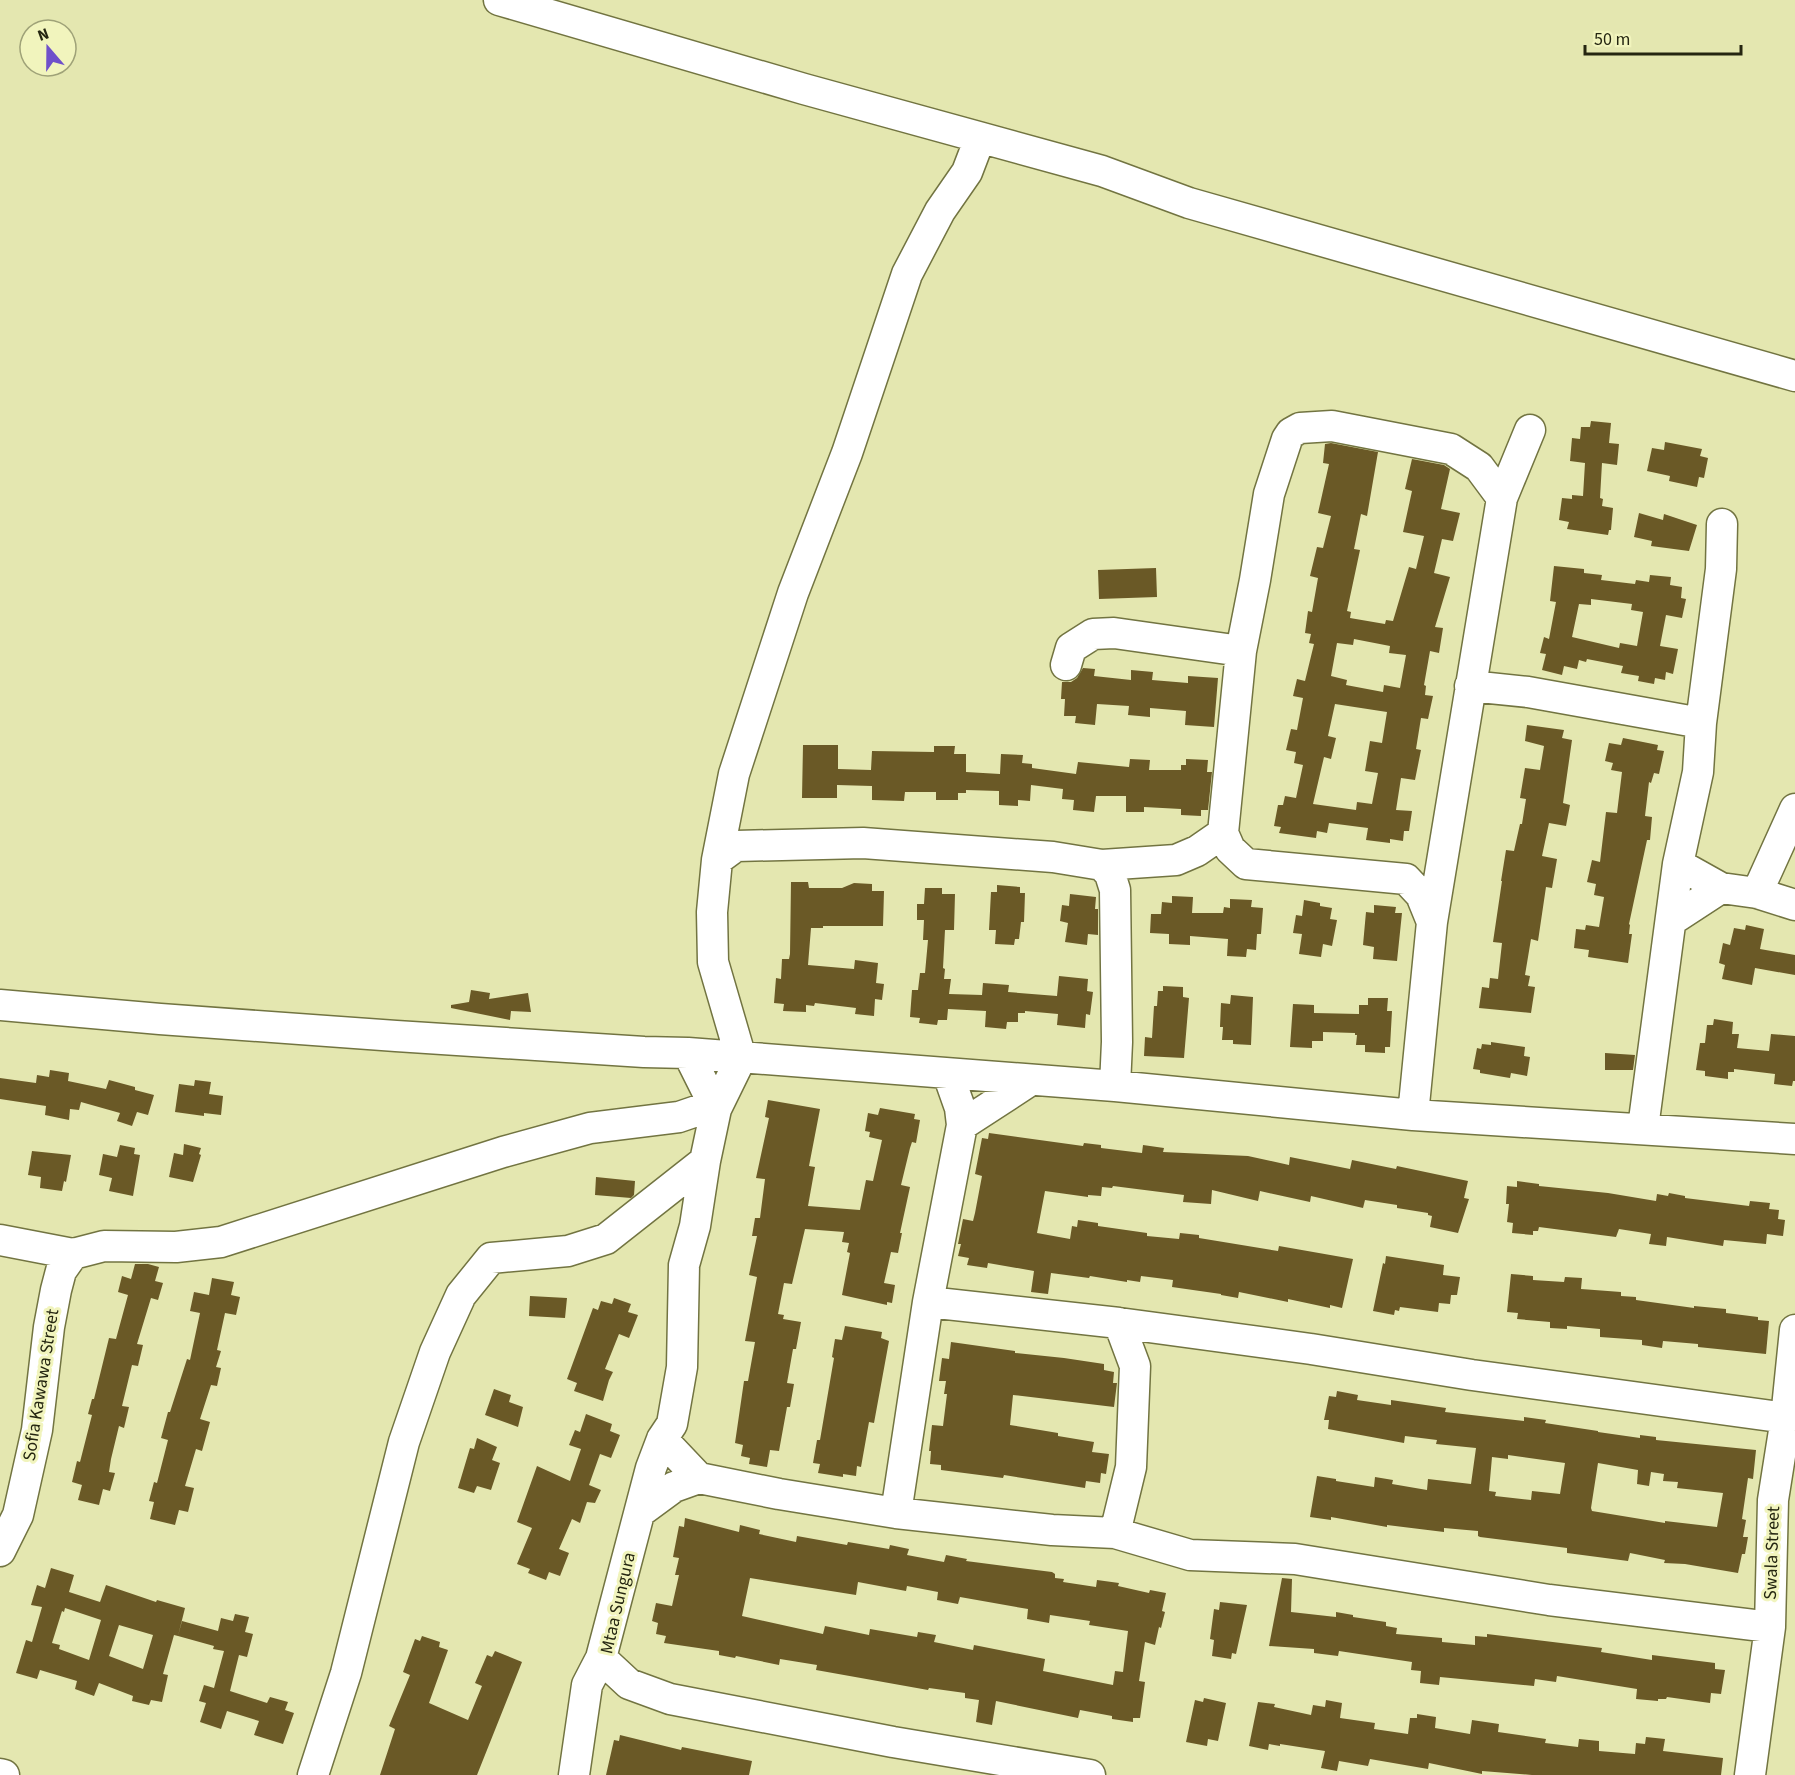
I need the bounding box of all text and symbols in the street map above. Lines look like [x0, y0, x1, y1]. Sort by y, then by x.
north arrow [18, 18, 78, 78]
scale bar [1585, 18, 1741, 56]
text: N [34, 23, 52, 47]
text: 50 m [1594, 27, 1630, 52]
street label: Sofia Kawawa Street [17, 1307, 65, 1463]
street label: Swala Street [1758, 1506, 1786, 1600]
street label: Mtaa Sungura [594, 1550, 642, 1656]

